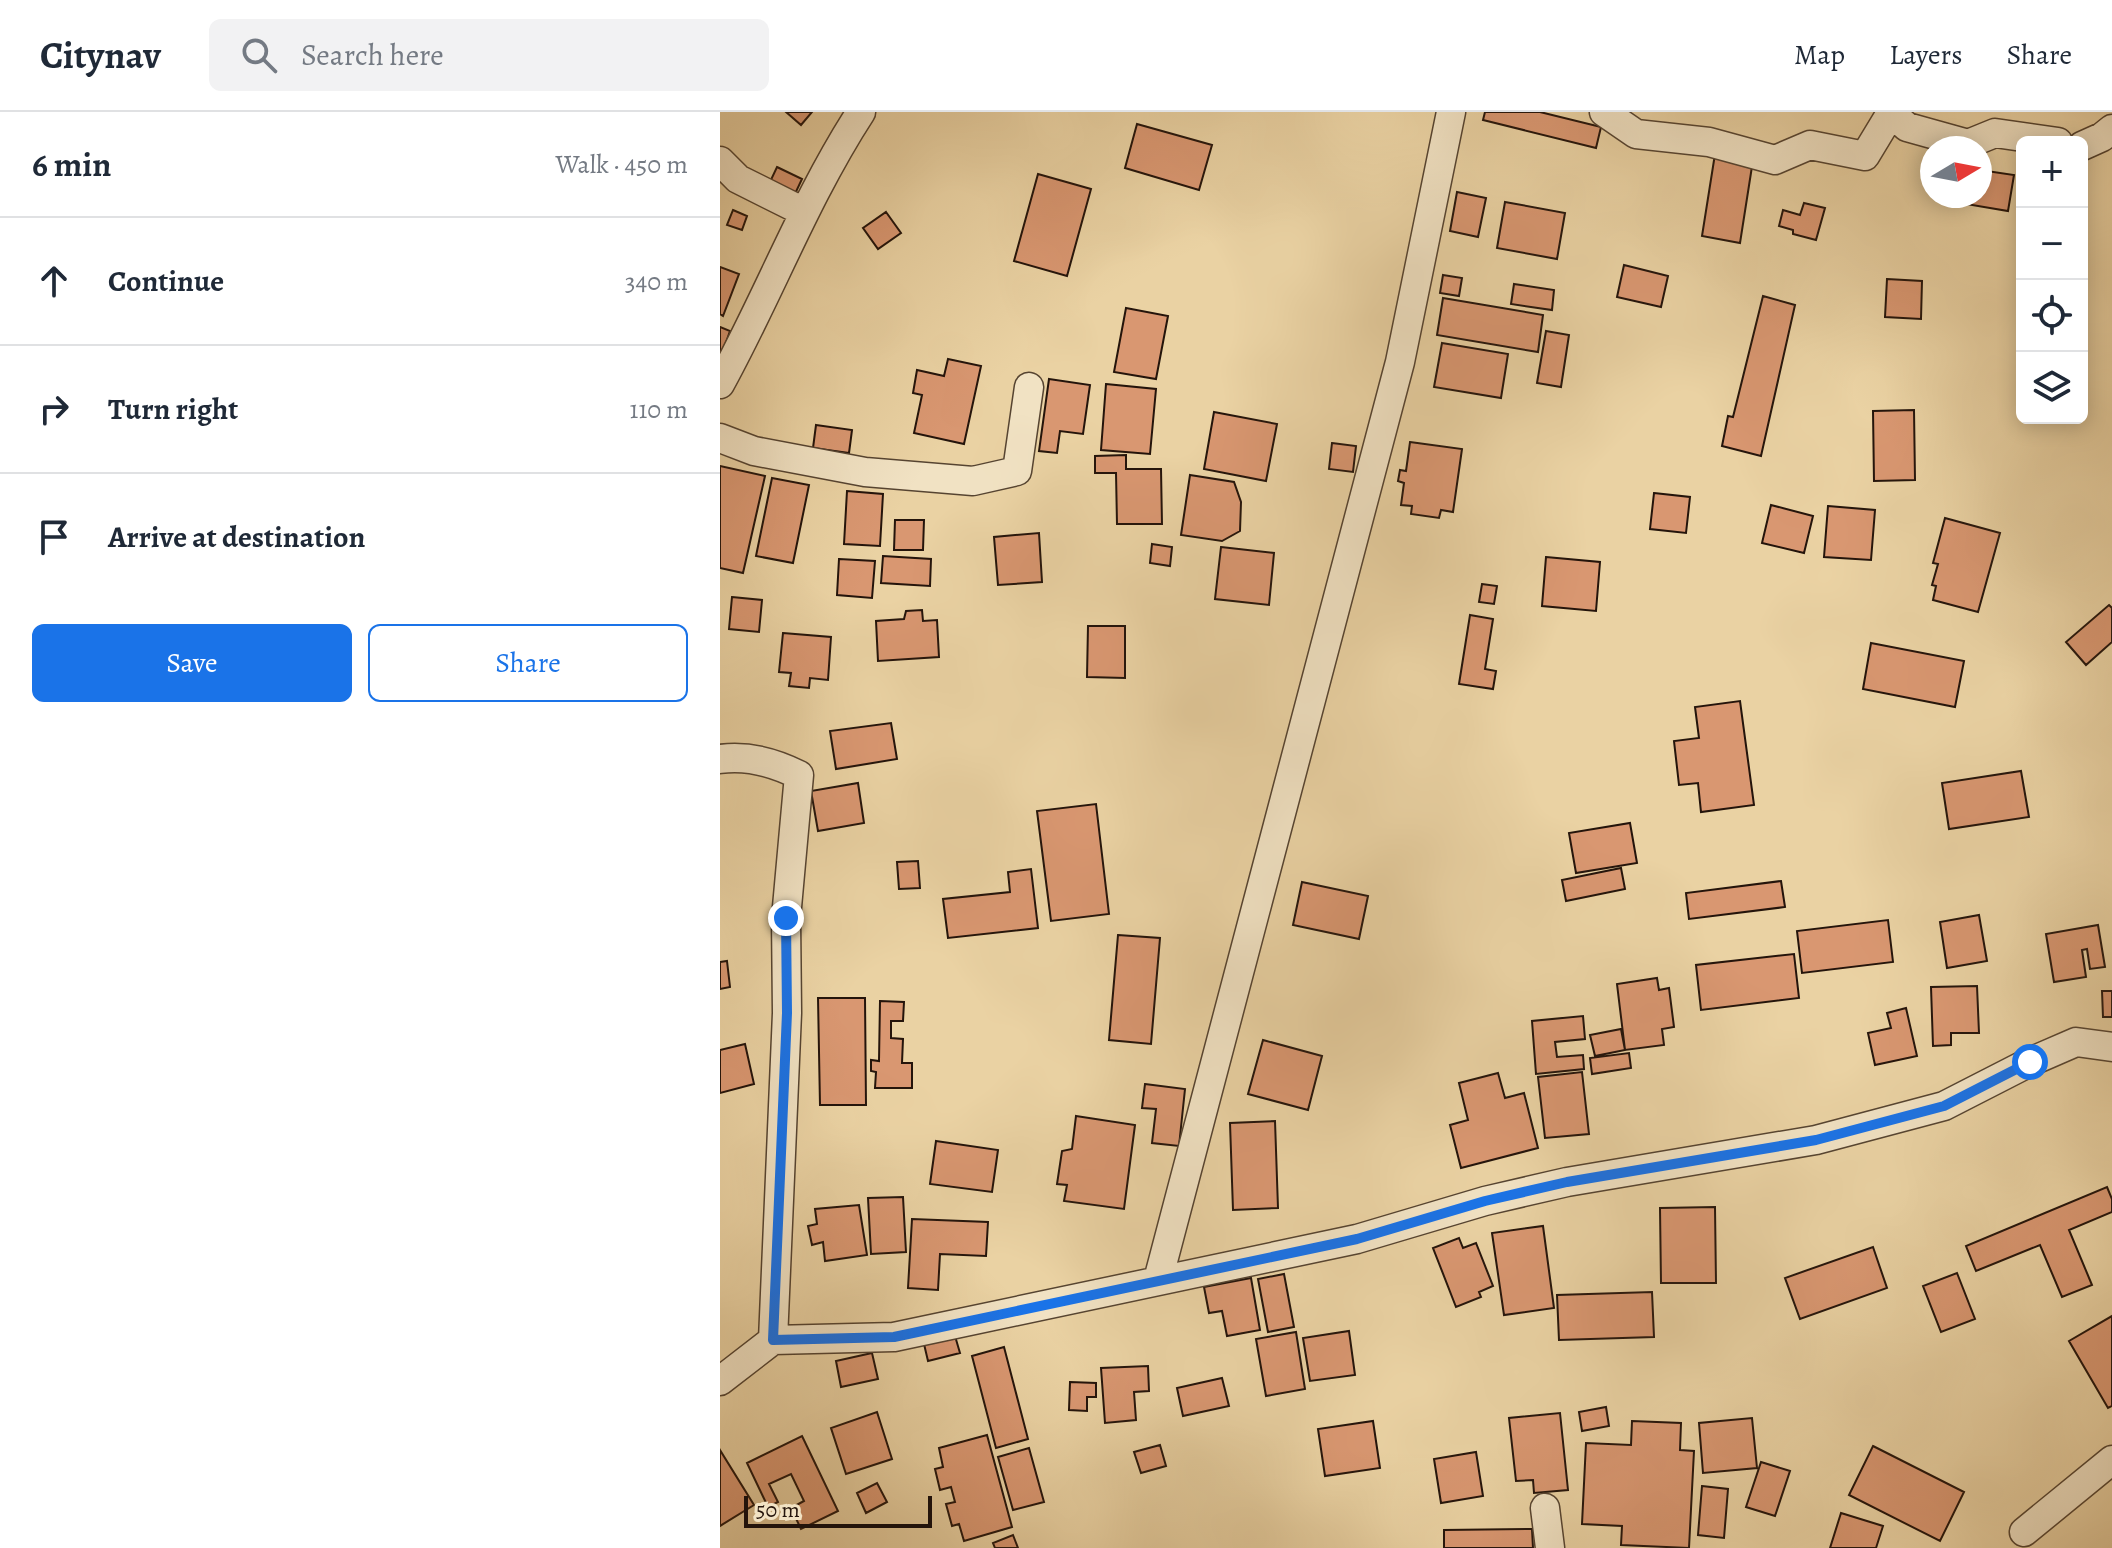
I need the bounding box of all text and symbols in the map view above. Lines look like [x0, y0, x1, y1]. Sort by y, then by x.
search box [209, 19, 769, 91]
text: Citynav [40, 29, 161, 81]
icon: search [237, 33, 281, 77]
text: Search here [301, 35, 444, 75]
text: Map [1794, 36, 1845, 74]
text: Layers [1889, 36, 1962, 74]
text: Share [2006, 36, 2072, 74]
north arrow [1920, 136, 1992, 208]
map controls [2016, 136, 2088, 424]
button: + [2016, 136, 2088, 208]
text: 6 min [32, 141, 111, 188]
text: Walk · 450 m [555, 147, 688, 182]
button: − [2016, 208, 2088, 280]
icon: ahead [32, 259, 76, 303]
text: Continue [108, 261, 224, 301]
text: 340 m [625, 264, 688, 299]
button: locate [2016, 280, 2088, 352]
button: layers [2016, 352, 2088, 424]
icon: right [32, 387, 76, 431]
text: Turn right [108, 389, 238, 429]
text: 110 m [630, 392, 688, 427]
icon: arrive [32, 515, 76, 559]
text: Arrive at destination [108, 517, 365, 557]
button: Save [32, 624, 352, 702]
button: Share [368, 624, 688, 702]
route end [768, 900, 804, 936]
route start [2012, 1044, 2048, 1080]
scale bar [744, 1492, 932, 1528]
text: 50 m [756, 1495, 800, 1525]

